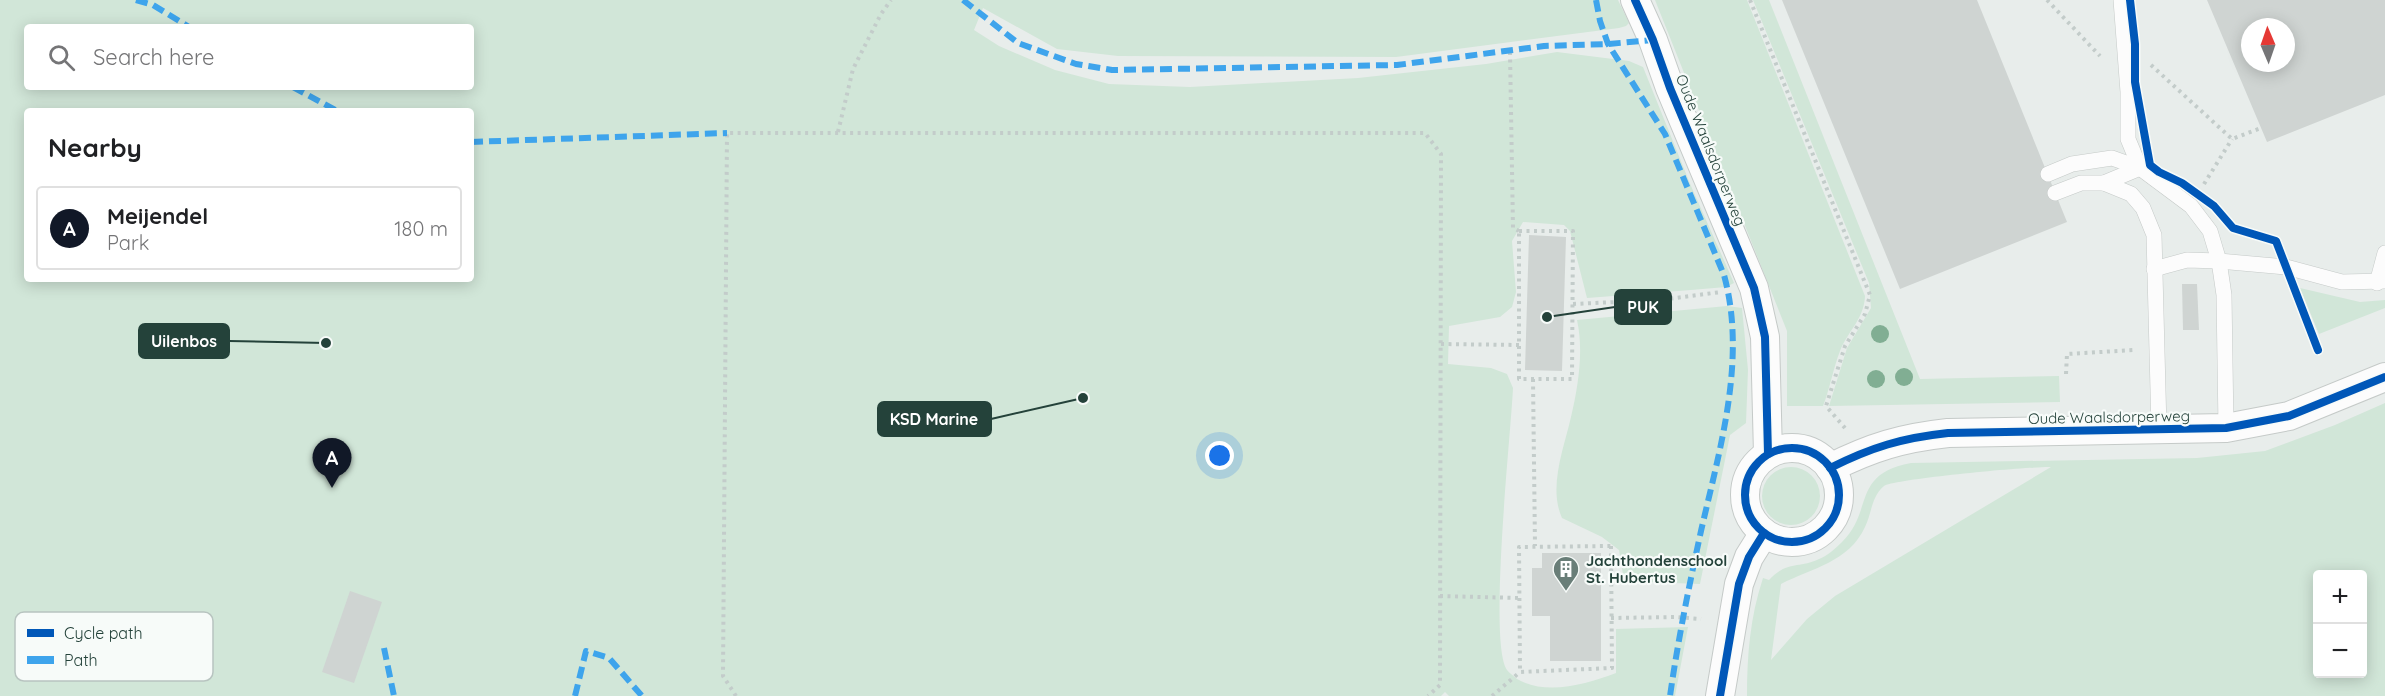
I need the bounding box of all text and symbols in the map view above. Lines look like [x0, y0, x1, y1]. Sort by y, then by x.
north arrow [2241, 18, 2295, 72]
search box [24, 24, 474, 90]
icon: search [45, 41, 78, 74]
text: Search here [93, 43, 214, 71]
street label: Oude Waalsdorperweg [1672, 71, 1750, 229]
text: Nearby [48, 131, 142, 164]
text: Meijendel [107, 202, 208, 230]
text: A [63, 216, 76, 241]
text: 180 m [394, 216, 448, 241]
text: Park [107, 230, 149, 255]
callout: PUK [1615, 290, 1671, 324]
text: PUK [1627, 297, 1659, 317]
callout: Uilenbos [139, 324, 229, 358]
text: Uilenbos [151, 331, 217, 351]
callout: KSD Marine [878, 402, 991, 436]
street label: Oude Waalsdorperweg [2028, 406, 2190, 428]
text: KSD Marine [890, 409, 978, 429]
pin: A [312, 438, 352, 488]
your location [1205, 441, 1234, 470]
place label: Jachthondenschool St. Hubertus [1586, 551, 1727, 587]
building icon: Jachthondenschool St. Hubertus [1551, 554, 1581, 592]
map controls [2313, 570, 2367, 678]
button: + [2313, 570, 2367, 624]
legend [15, 612, 213, 681]
text: Cycle path [64, 623, 143, 643]
button: − [2313, 624, 2367, 678]
text: Path [64, 650, 98, 670]

